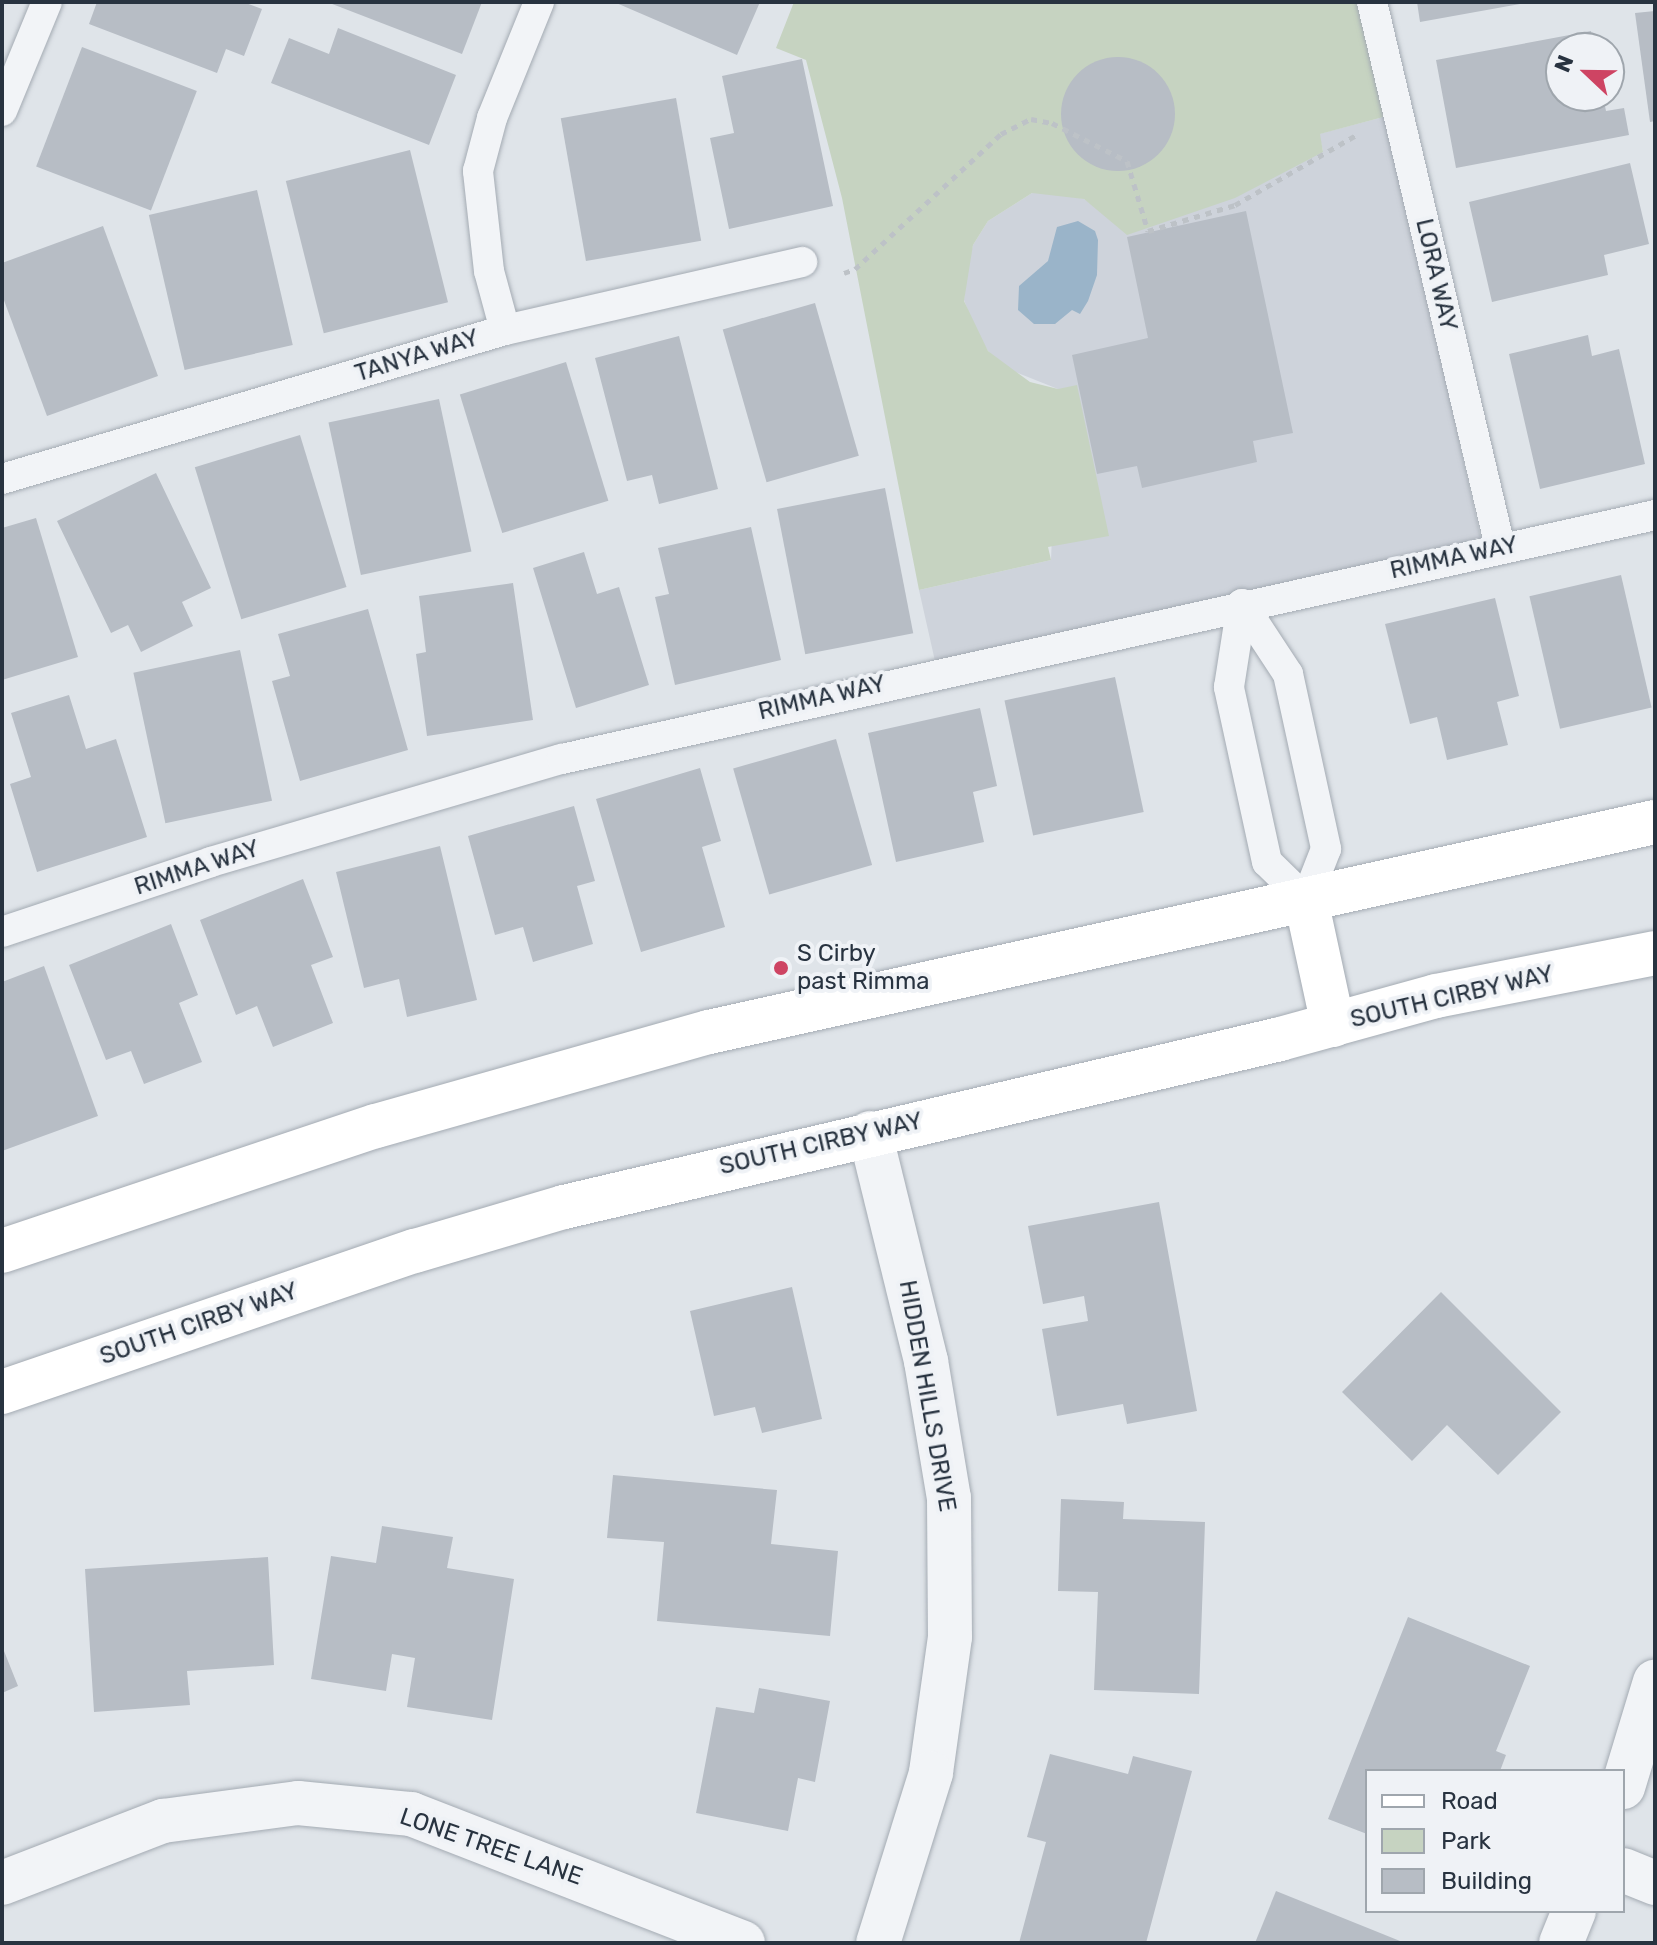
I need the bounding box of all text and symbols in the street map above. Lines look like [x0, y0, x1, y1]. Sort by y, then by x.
north arrow [1545, 32, 1625, 112]
text: N [1549, 51, 1580, 76]
street label: LORA WAY [1409, 215, 1463, 335]
street label: TANYA WAY [351, 323, 483, 389]
street label: RIMMA WAY [1387, 530, 1521, 586]
street label: RIMMA WAY [755, 669, 889, 727]
street label: RIMMA WAY [130, 834, 264, 902]
place label: S Cirby past Rimma [797, 940, 929, 996]
marker: S Cirby past Rimma [772, 959, 790, 977]
street label: SOUTH CIRBY WAY [1347, 960, 1557, 1034]
street label: SOUTH CIRBY WAY [716, 1107, 926, 1181]
street label: SOUTH CIRBY WAY [96, 1276, 302, 1372]
street label: HIDDEN HILLS DRIVE [892, 1278, 962, 1514]
legend [1365, 1769, 1625, 1913]
text: Road [1441, 1787, 1498, 1815]
street label: LONE TREE LANE [396, 1802, 586, 1892]
text: Park [1441, 1827, 1491, 1855]
text: Building [1441, 1867, 1532, 1895]

